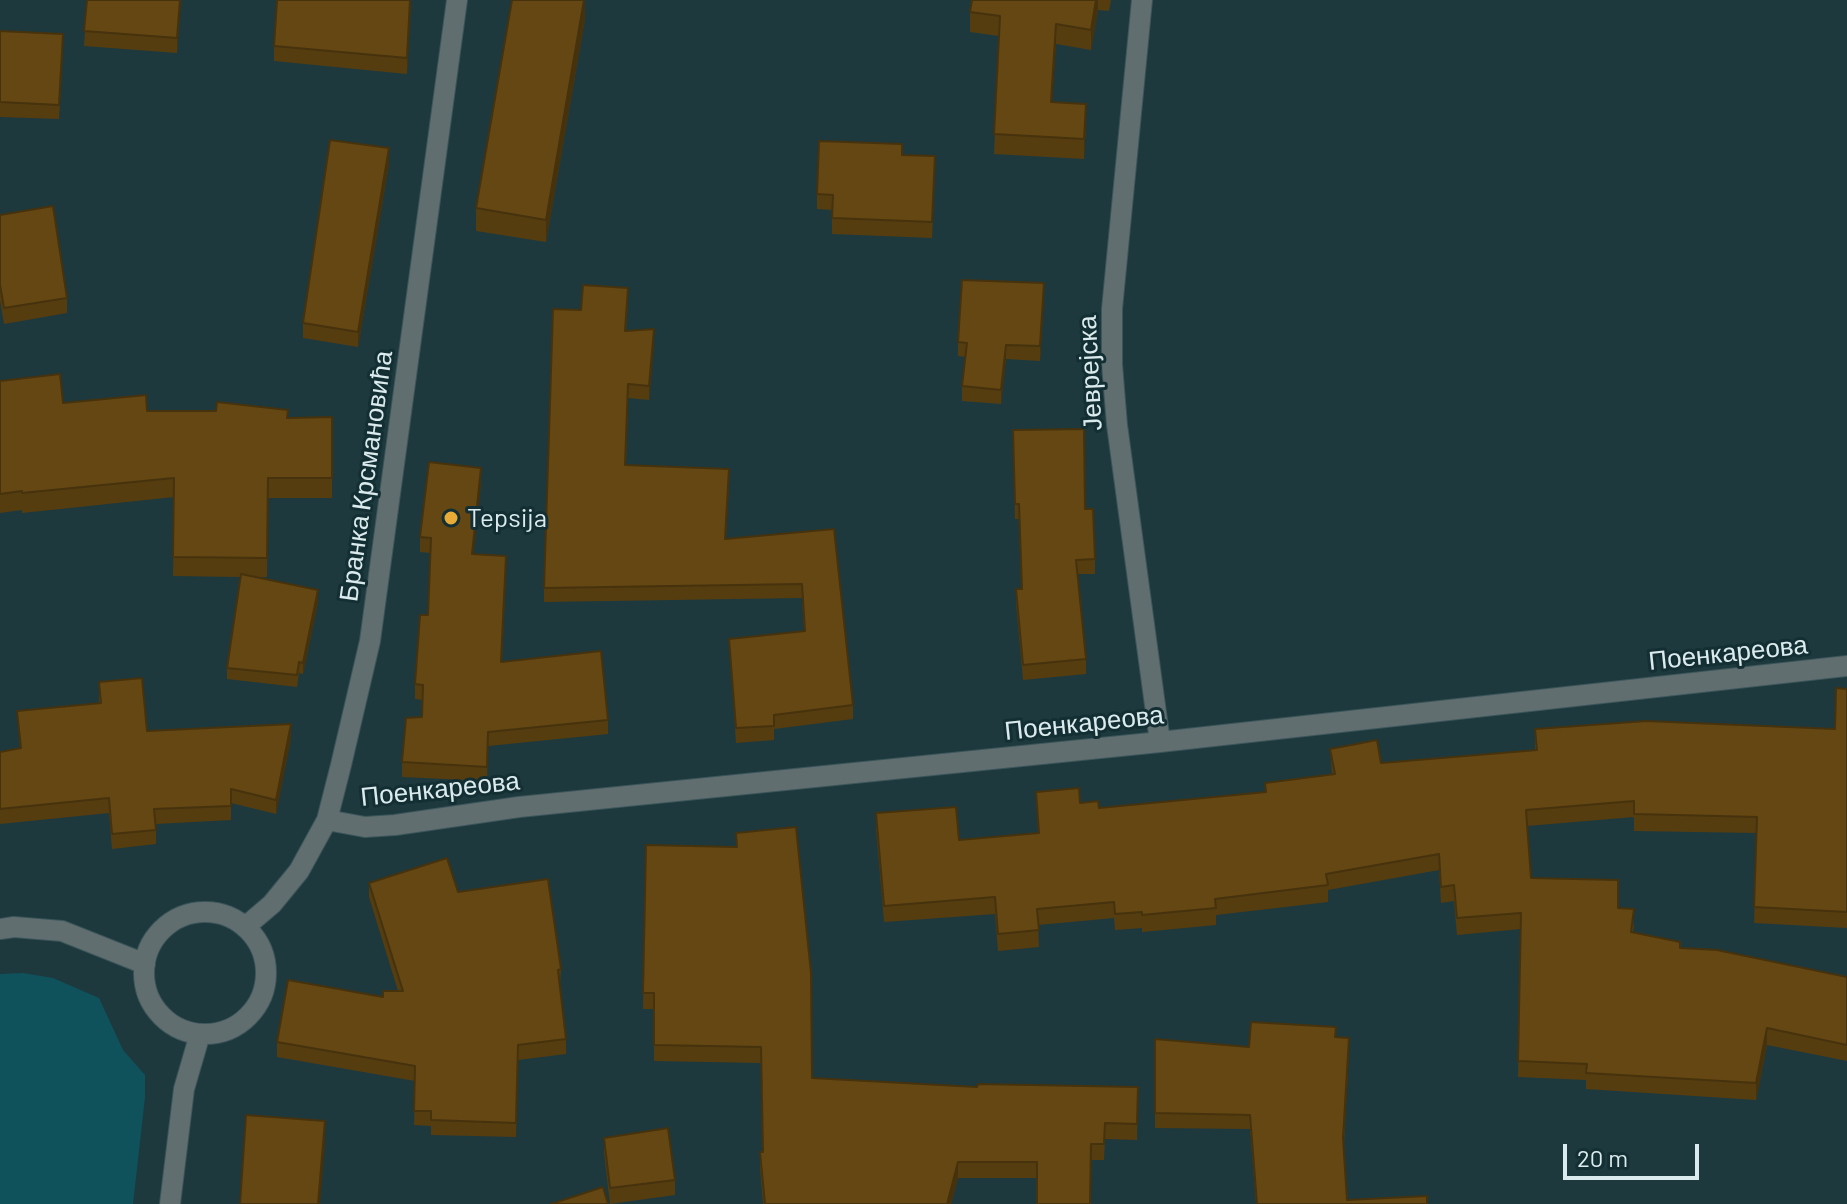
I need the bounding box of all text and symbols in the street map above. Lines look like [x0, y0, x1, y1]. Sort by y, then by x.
street label: Јеврејска [1071, 315, 1109, 431]
street label: Бранка Крсмановића [333, 349, 399, 603]
place label: Tepsija [467, 502, 547, 534]
marker: Tepsija [442, 509, 460, 527]
street label: Поенкареова [1647, 629, 1809, 677]
street label: Поенкареова [1003, 699, 1165, 747]
street label: Поенкареова [359, 765, 521, 813]
scale bar [1567, 1128, 1703, 1178]
text: 20 m [1577, 1143, 1628, 1172]

